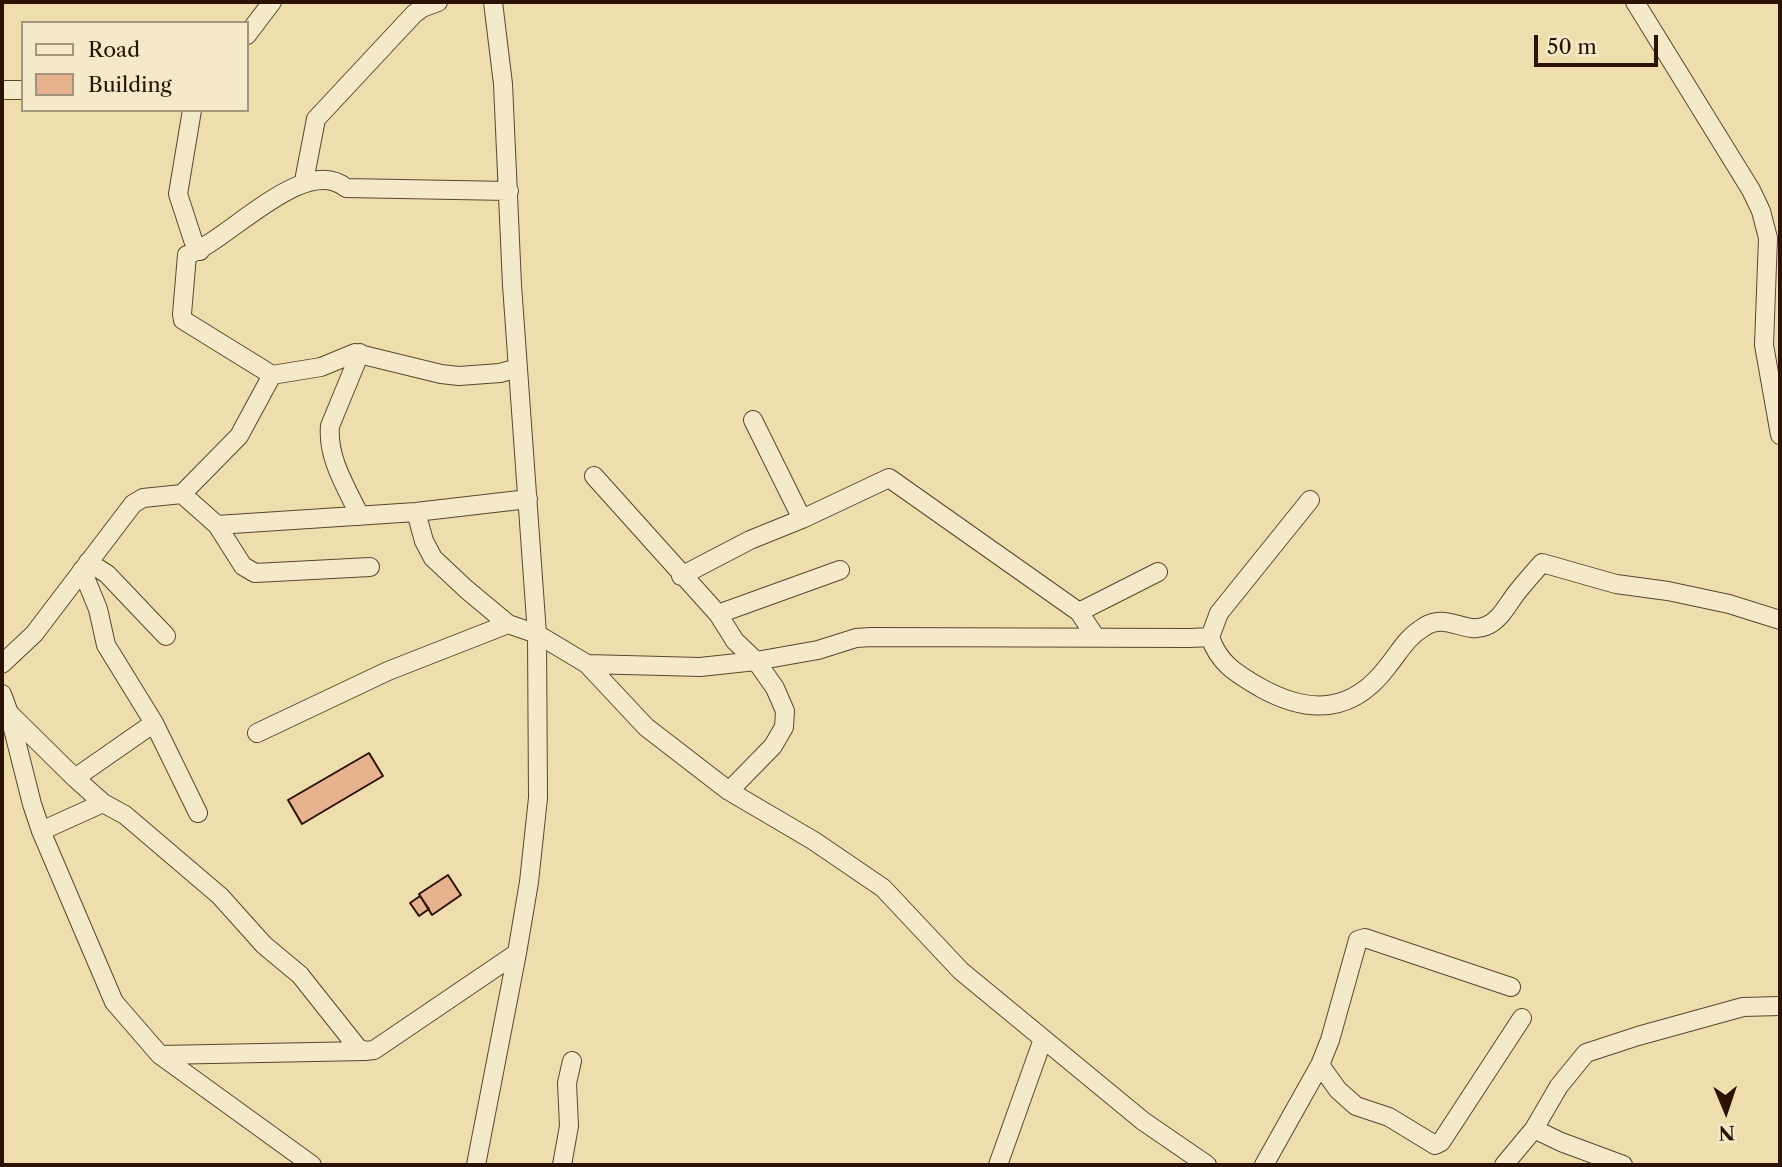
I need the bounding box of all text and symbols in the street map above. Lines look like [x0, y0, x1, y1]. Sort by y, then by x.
legend [21, 21, 248, 112]
scale bar [1537, 21, 1661, 65]
text: 50 m [1547, 34, 1597, 59]
text: Road [88, 37, 140, 62]
text: Building [88, 72, 172, 97]
north arrow [1691, 1076, 1761, 1146]
text: N [1718, 1121, 1735, 1144]

